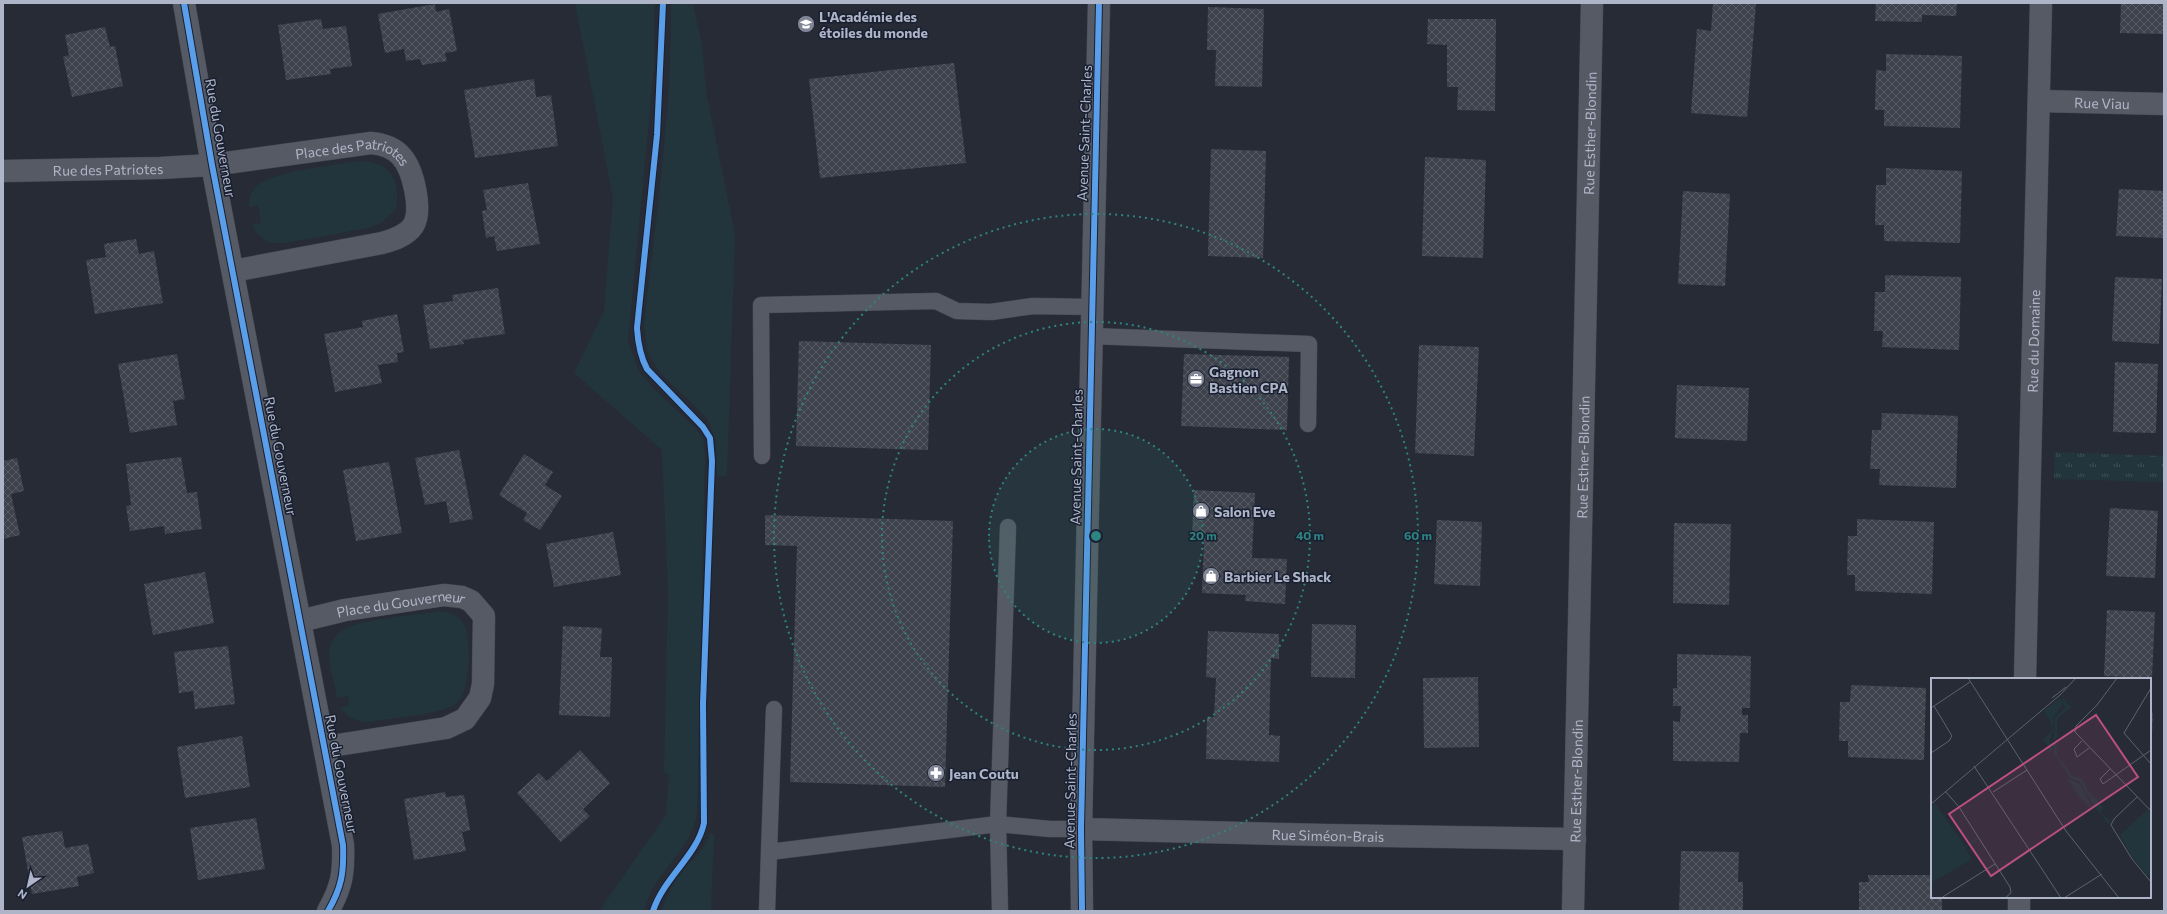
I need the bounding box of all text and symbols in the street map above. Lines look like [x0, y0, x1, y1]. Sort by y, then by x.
place label: L'Académie des étoiles du monde [819, 8, 928, 41]
school or university icon: L'Académie des étoiles du monde [796, 14, 816, 34]
street label: Avenue Saint-Charles [1073, 65, 1095, 201]
street label: Rue Esther-Blondin [1579, 71, 1599, 195]
street label: Rue du Gouverneur [202, 77, 240, 199]
street label: Rue Viau [2074, 93, 2130, 112]
street label: Place des Patriotes [294, 134, 414, 168]
street label: Rue des Patriotes [53, 159, 164, 179]
street label: Rue du Domaine [2023, 289, 2043, 393]
place label: Gagnon Bastien CPA [1209, 363, 1288, 396]
office icon: Gagnon Bastien CPA [1186, 369, 1206, 389]
street label: Avenue Saint-Charles [1066, 389, 1086, 525]
street label: Rue du Gouverneur [261, 395, 301, 517]
street label: Rue Esther-Blondin [1573, 395, 1592, 519]
shop icon: Salon Eve [1191, 501, 1211, 521]
place label: Salon Eve [1214, 503, 1275, 520]
text: 20 m [1189, 528, 1217, 542]
text: 40 m [1296, 528, 1324, 542]
text: 60 m [1404, 528, 1432, 542]
centre of rings [1089, 529, 1103, 543]
shop icon: Barbier Le Shack [1201, 566, 1221, 586]
place label: Barbier Le Shack [1224, 568, 1331, 585]
street label: Place du Gouverneur [335, 586, 469, 620]
inset map [1931, 678, 2151, 898]
street label: Rue du Gouverneur [322, 713, 362, 835]
street label: Avenue Saint-Charles [1060, 713, 1080, 849]
street label: Rue Esther-Blondin [1566, 719, 1586, 843]
pharmacy icon: Jean Coutu [926, 763, 946, 783]
place label: Jean Coutu [949, 765, 1019, 782]
street label: Rue Siméon-Brais [1271, 825, 1384, 844]
north arrow [8, 866, 48, 906]
text: N [15, 887, 29, 902]

